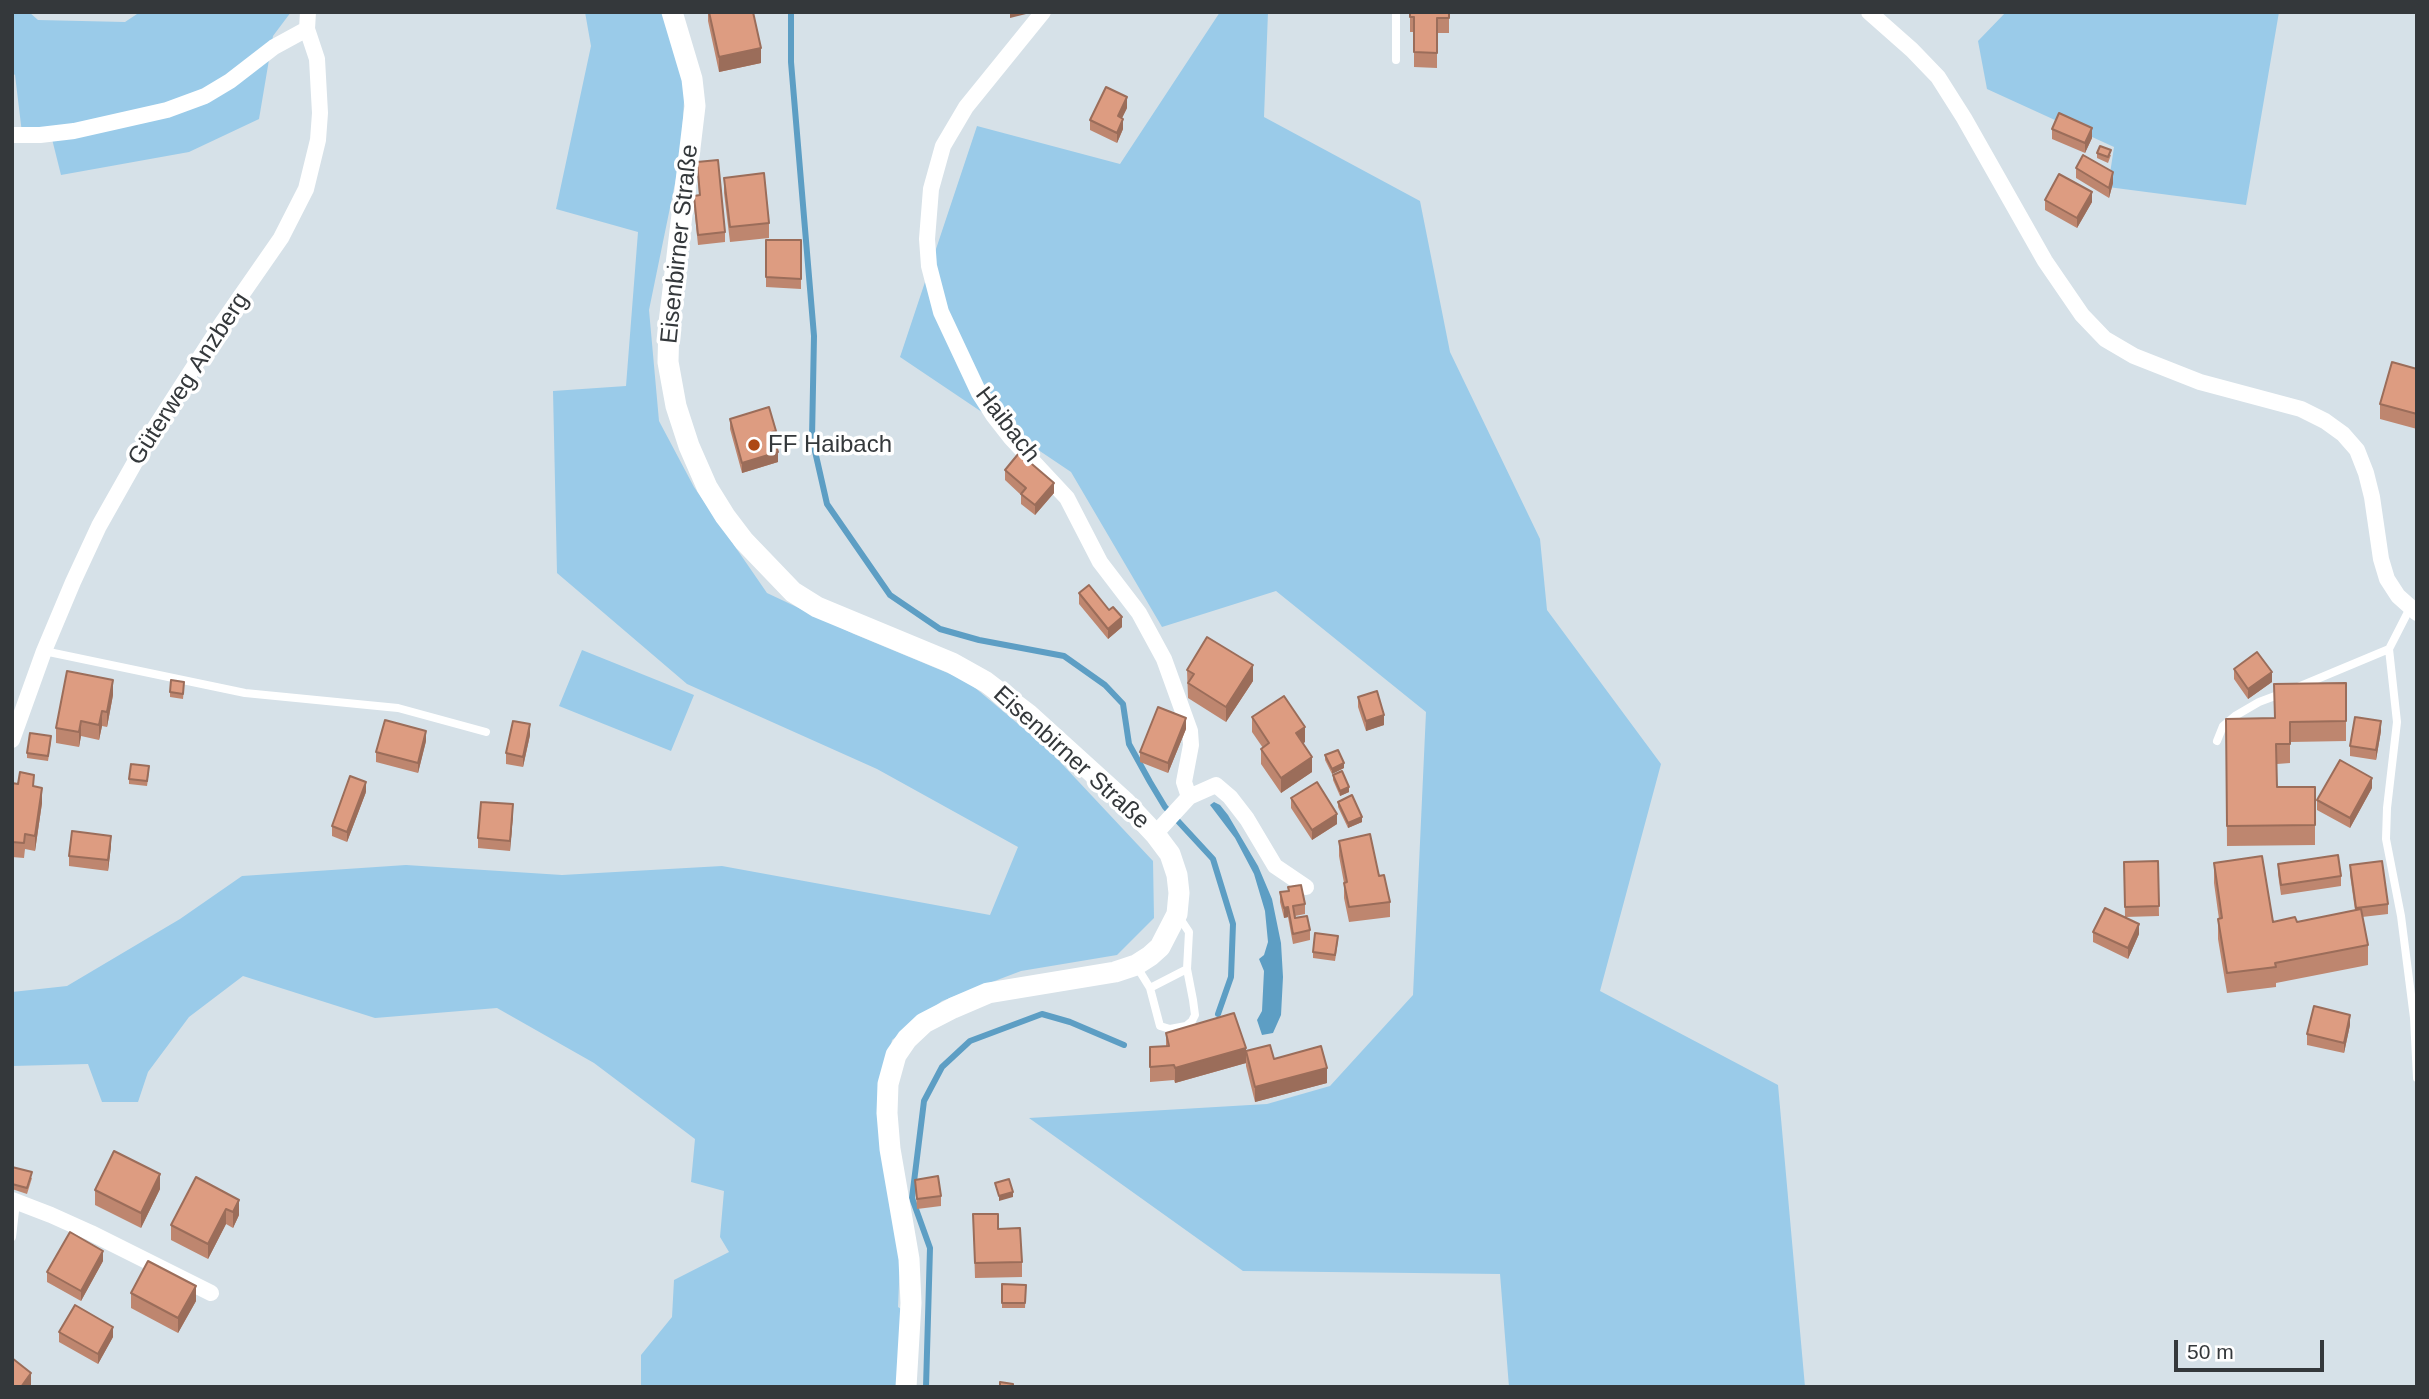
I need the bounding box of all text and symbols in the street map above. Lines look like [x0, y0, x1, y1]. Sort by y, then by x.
street label: Eisenbirner Straße [655, 143, 705, 345]
street label: Güterweg Anzberg [122, 287, 256, 471]
street label: Haibach [969, 381, 1045, 469]
place label: FF Haibach [768, 431, 892, 459]
marker: FF Haibach [746, 437, 762, 453]
street label: Eisenbirner Straße [987, 680, 1155, 836]
scale bar [2177, 1326, 2328, 1370]
text: 50 m [2187, 1340, 2234, 1363]

